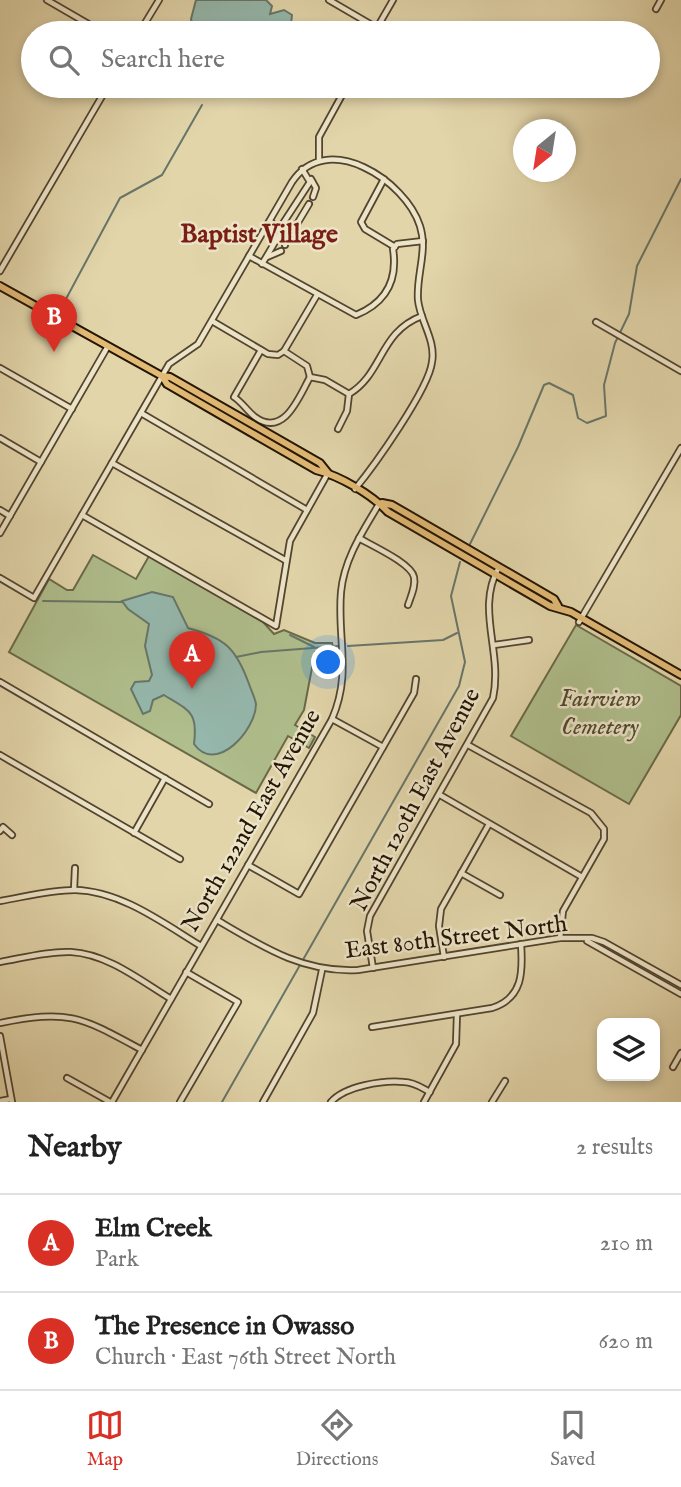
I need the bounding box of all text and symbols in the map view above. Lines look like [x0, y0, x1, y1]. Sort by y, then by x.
search box [21, 21, 660, 98]
icon: search [45, 41, 83, 79]
text: Search here [101, 43, 225, 76]
north arrow [513, 119, 576, 182]
district label: Baptist Village [180, 218, 338, 251]
pin: B [31, 294, 77, 352]
pin: A [169, 631, 215, 689]
your location [311, 645, 345, 679]
street label: North 120th East Avenue [344, 683, 488, 917]
park label: Fairview Cemetery [560, 684, 641, 743]
street label: North 122nd East Avenue [175, 704, 329, 938]
street label: East 80th Street North [343, 909, 569, 967]
map controls [597, 1018, 660, 1081]
button: layers [597, 1018, 660, 1081]
text: Nearby [28, 1129, 121, 1167]
text: 2 results [576, 1133, 653, 1162]
text: Elm Creek [95, 1212, 212, 1245]
text: A [43, 1229, 59, 1258]
text: 210 m [600, 1229, 653, 1258]
text: Park [95, 1245, 139, 1274]
text: The Presence in Owasso [95, 1310, 354, 1343]
text: B [43, 1327, 59, 1356]
text: 620 m [598, 1327, 653, 1356]
text: Church · East 76th Street North [95, 1343, 396, 1372]
tab: Map [86, 1406, 124, 1472]
tab: Directions [296, 1406, 378, 1472]
tab: Saved [550, 1406, 595, 1472]

